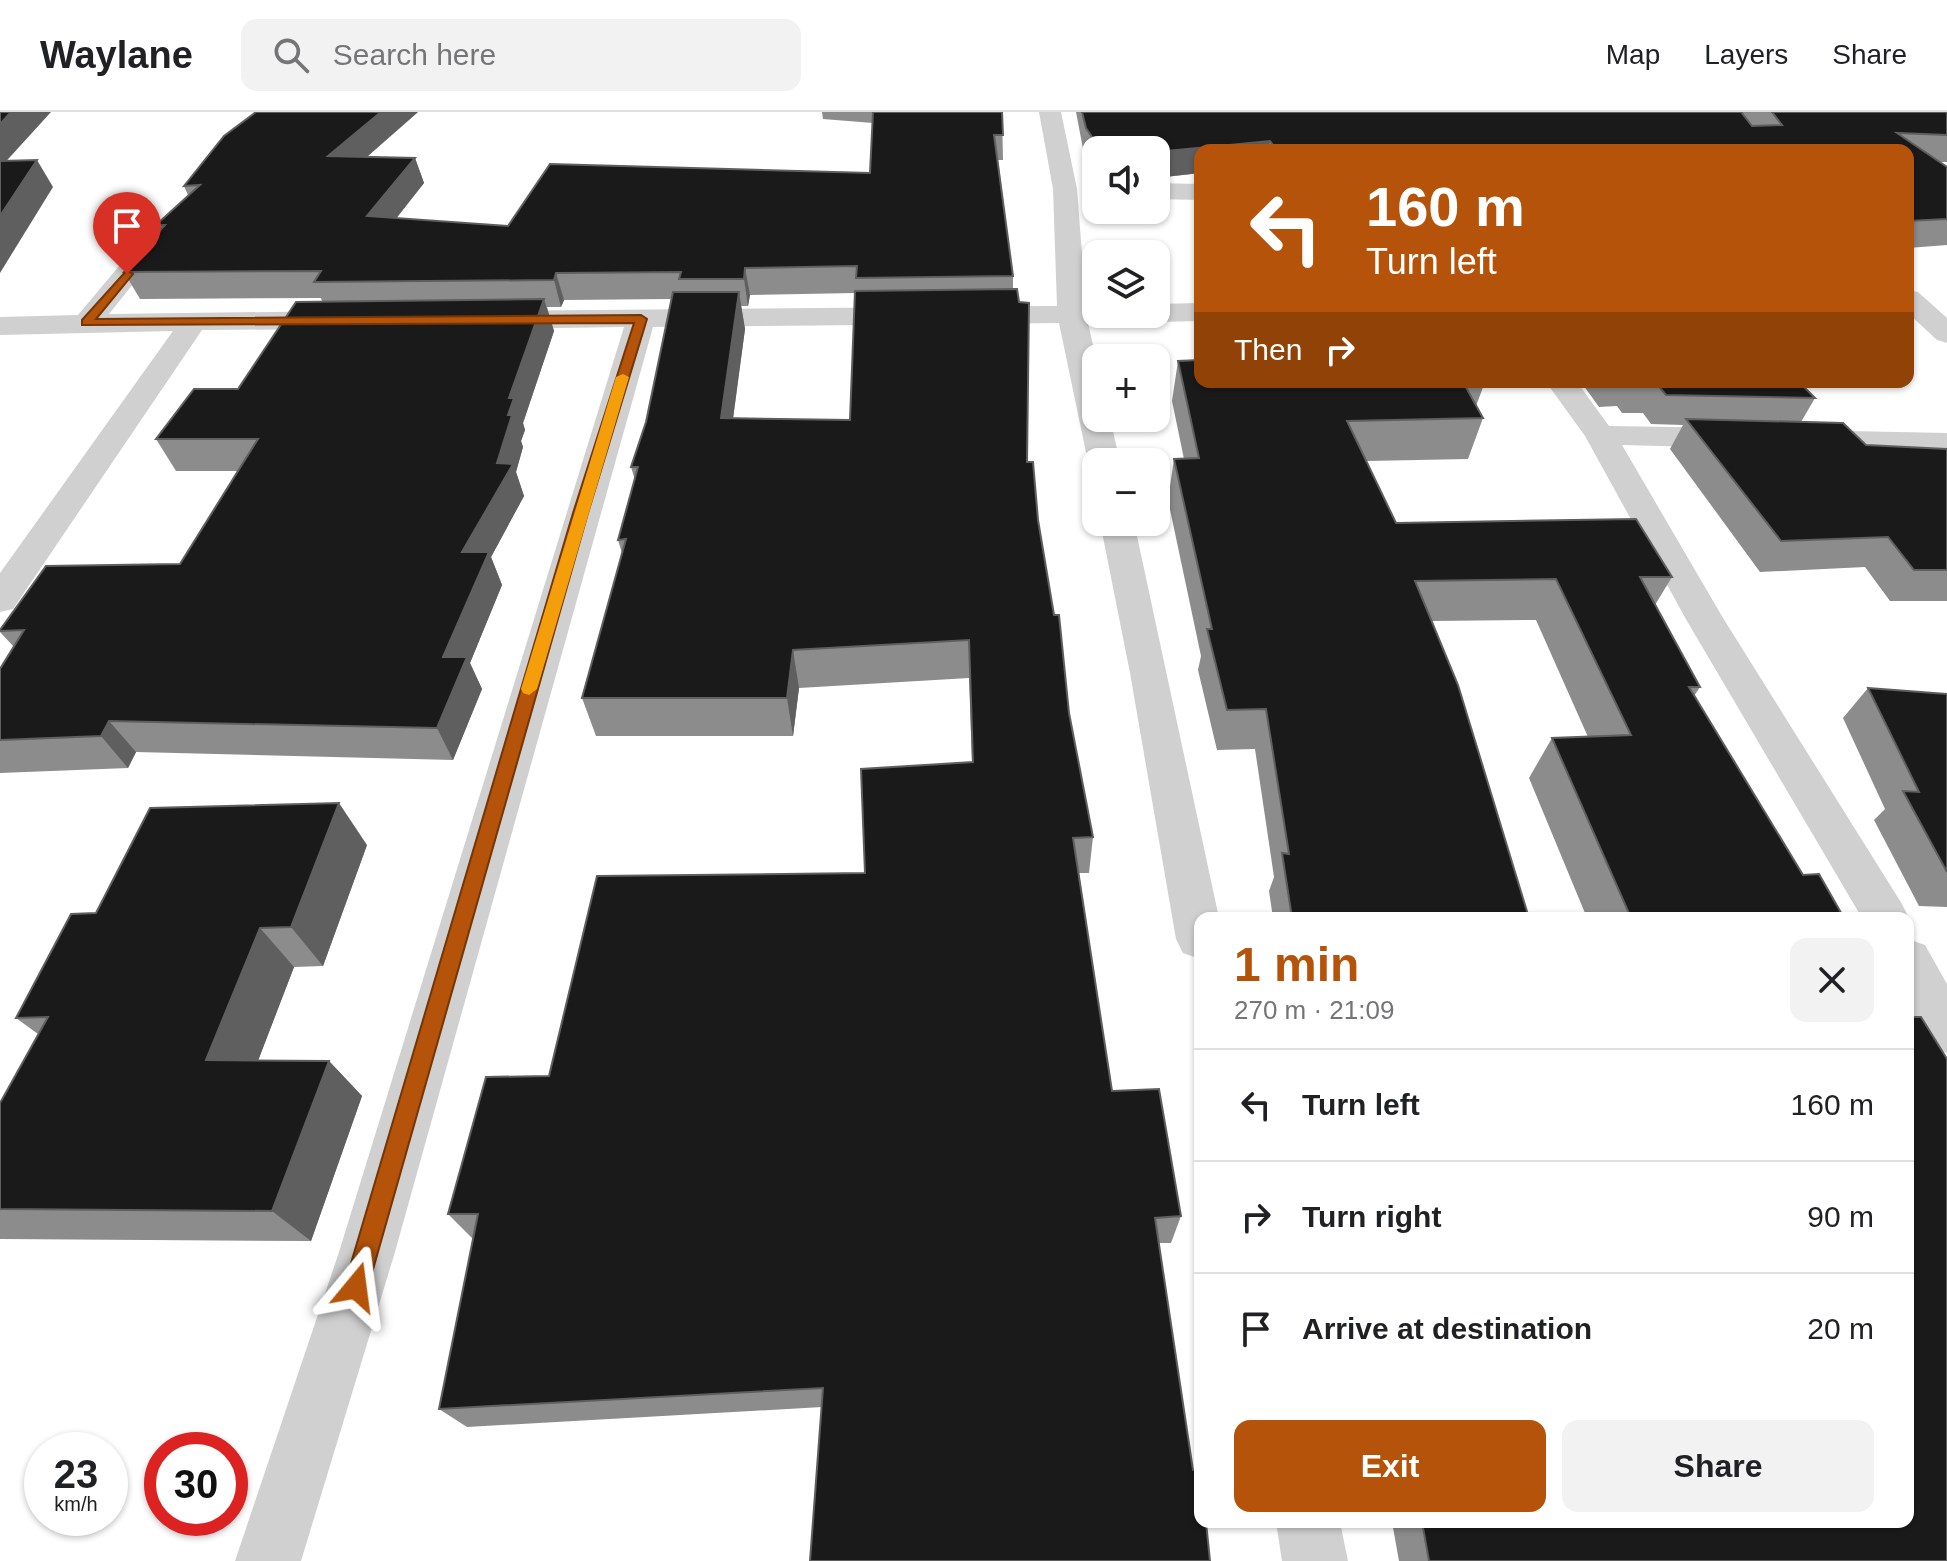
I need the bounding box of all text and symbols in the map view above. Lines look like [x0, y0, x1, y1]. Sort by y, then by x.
search box [241, 19, 801, 91]
icon: search [269, 33, 313, 77]
text: Waylane [40, 34, 193, 76]
text: Search here [333, 38, 496, 71]
text: Map [1606, 39, 1660, 70]
text: Layers [1704, 39, 1788, 70]
text: Share [1832, 39, 1907, 70]
map controls [1082, 136, 1170, 536]
button: sound [1082, 136, 1170, 224]
text: 160 m [1366, 175, 1525, 238]
icon: left [1234, 176, 1338, 280]
pin [93, 192, 161, 274]
icon: arrive [105, 204, 149, 248]
button: layers [1082, 240, 1170, 328]
text: Turn left [1366, 241, 1497, 282]
icon: right [1318, 328, 1362, 372]
text: Then [1234, 333, 1302, 366]
button: + [1082, 344, 1170, 432]
button: − [1082, 448, 1170, 536]
text: 1 min [1234, 938, 1359, 991]
button: close [1790, 938, 1874, 1022]
text: 270 m · 21:09 [1234, 995, 1394, 1025]
icon: left [1234, 1083, 1278, 1127]
text: Turn left [1302, 1088, 1420, 1121]
text: 160 m [1791, 1088, 1874, 1121]
icon: right [1234, 1195, 1278, 1239]
text: Turn right [1302, 1200, 1441, 1233]
text: 90 m [1807, 1200, 1874, 1233]
position arrow [314, 1245, 398, 1329]
icon: arrive [1234, 1307, 1278, 1351]
text: Arrive at destination [1302, 1312, 1592, 1345]
text: 20 m [1807, 1312, 1874, 1345]
button: Exit [1234, 1420, 1546, 1512]
button: Share [1562, 1420, 1874, 1512]
speed limit sign: 30 [144, 1432, 248, 1536]
text: 23 [54, 1452, 98, 1496]
text: km/h [54, 1493, 98, 1515]

